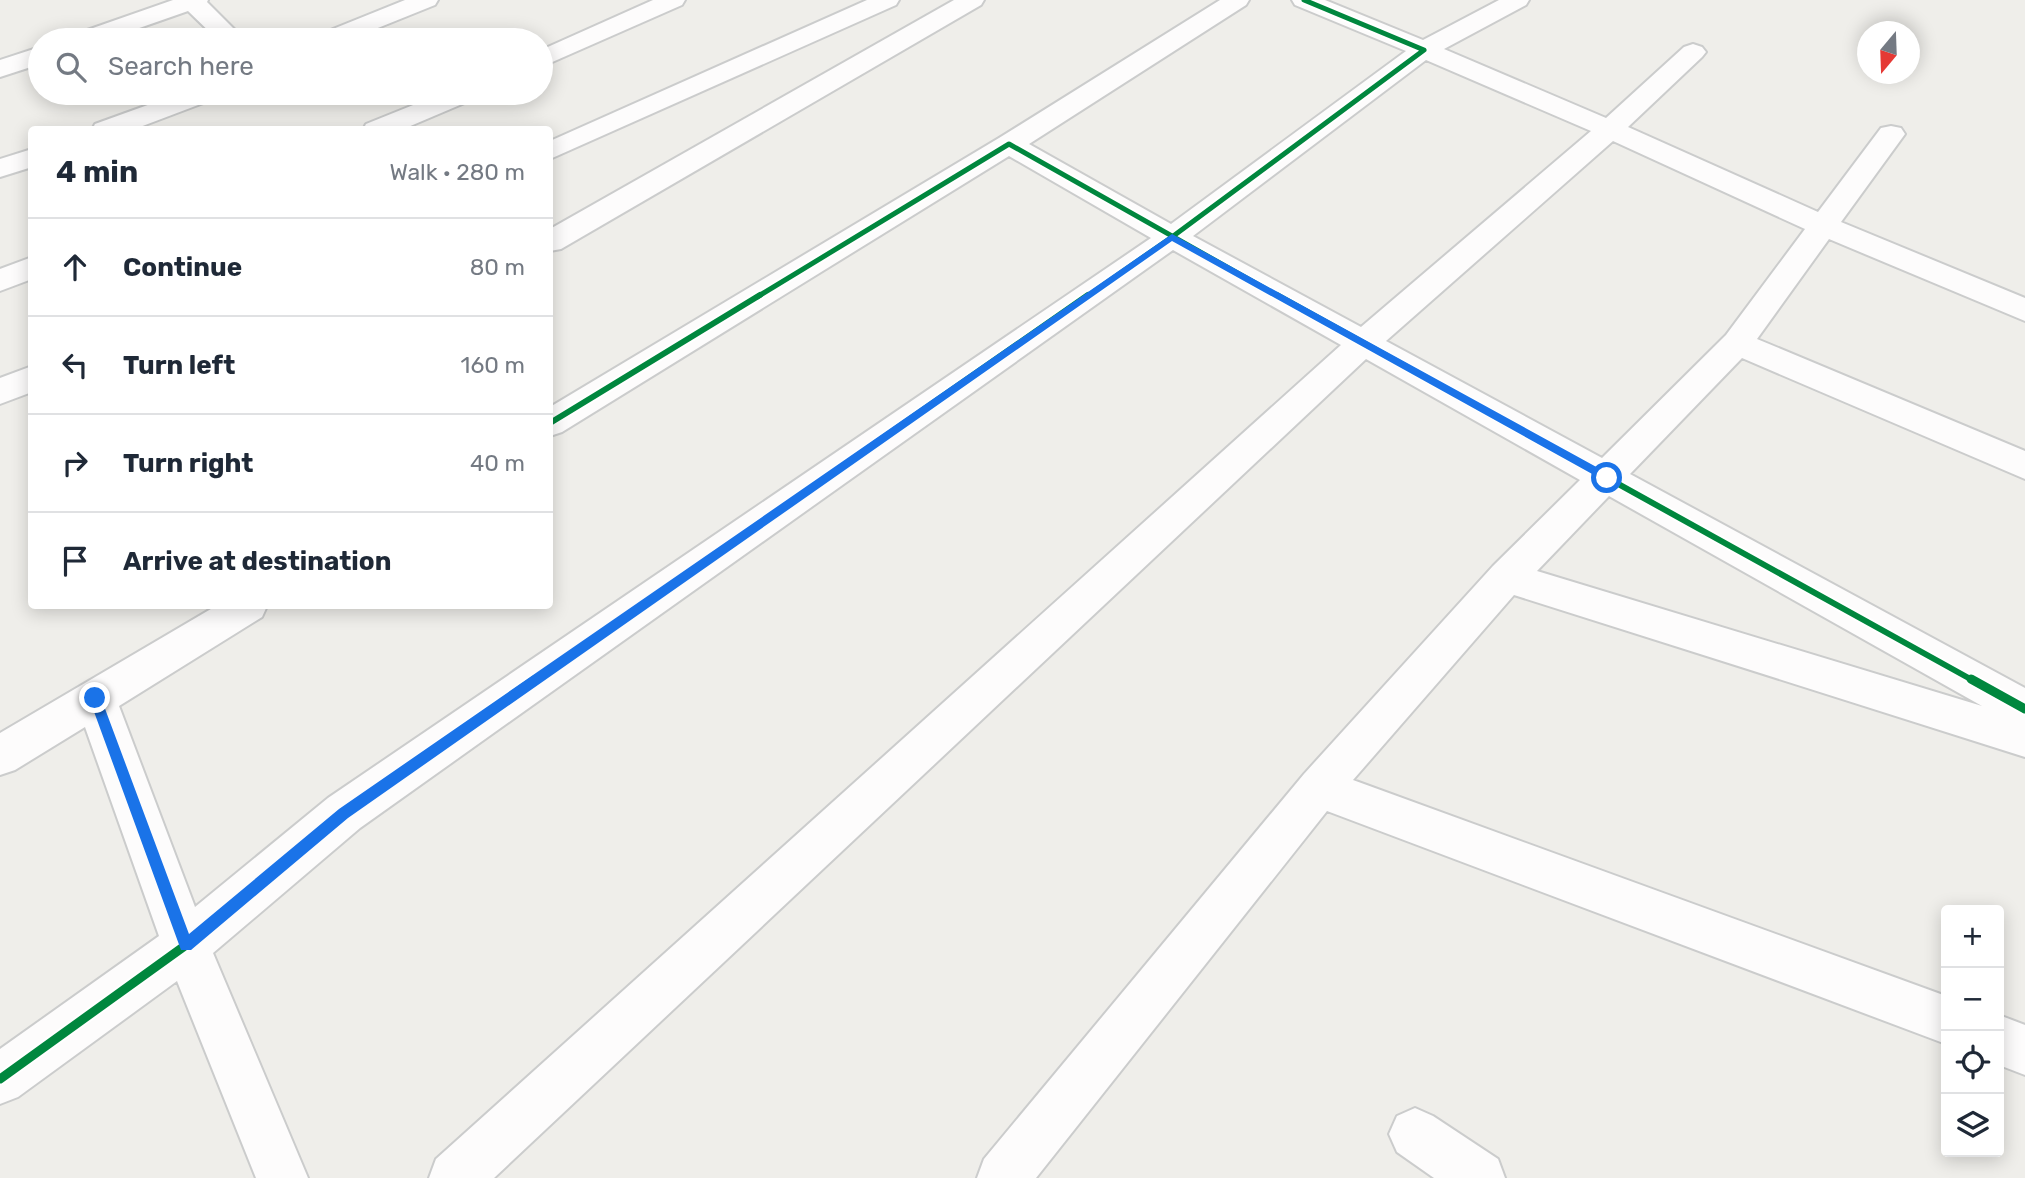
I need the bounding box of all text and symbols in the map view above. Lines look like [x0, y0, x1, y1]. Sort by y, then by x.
north arrow [1857, 21, 1920, 84]
search box [28, 28, 553, 105]
icon: search [52, 48, 90, 86]
text: Search here [108, 51, 254, 82]
text: 4 min [56, 154, 138, 190]
text: Walk · 280 m [389, 158, 525, 186]
icon: ahead [56, 248, 94, 286]
text: Continue [123, 252, 242, 283]
text: 80 m [470, 253, 525, 281]
icon: left [56, 346, 94, 384]
text: Turn left [123, 350, 235, 381]
text: 160 m [461, 351, 525, 379]
icon: right [56, 444, 94, 482]
text: Turn right [123, 448, 253, 479]
text: 40 m [470, 449, 525, 477]
route start [1591, 462, 1622, 493]
icon: arrive [56, 542, 94, 580]
text: Arrive at destination [123, 546, 391, 577]
route end [79, 682, 110, 713]
map controls [1941, 905, 2004, 1157]
button: + [1941, 905, 2004, 968]
button: − [1941, 968, 2004, 1031]
button: locate [1941, 1031, 2004, 1094]
button: layers [1941, 1094, 2004, 1157]

